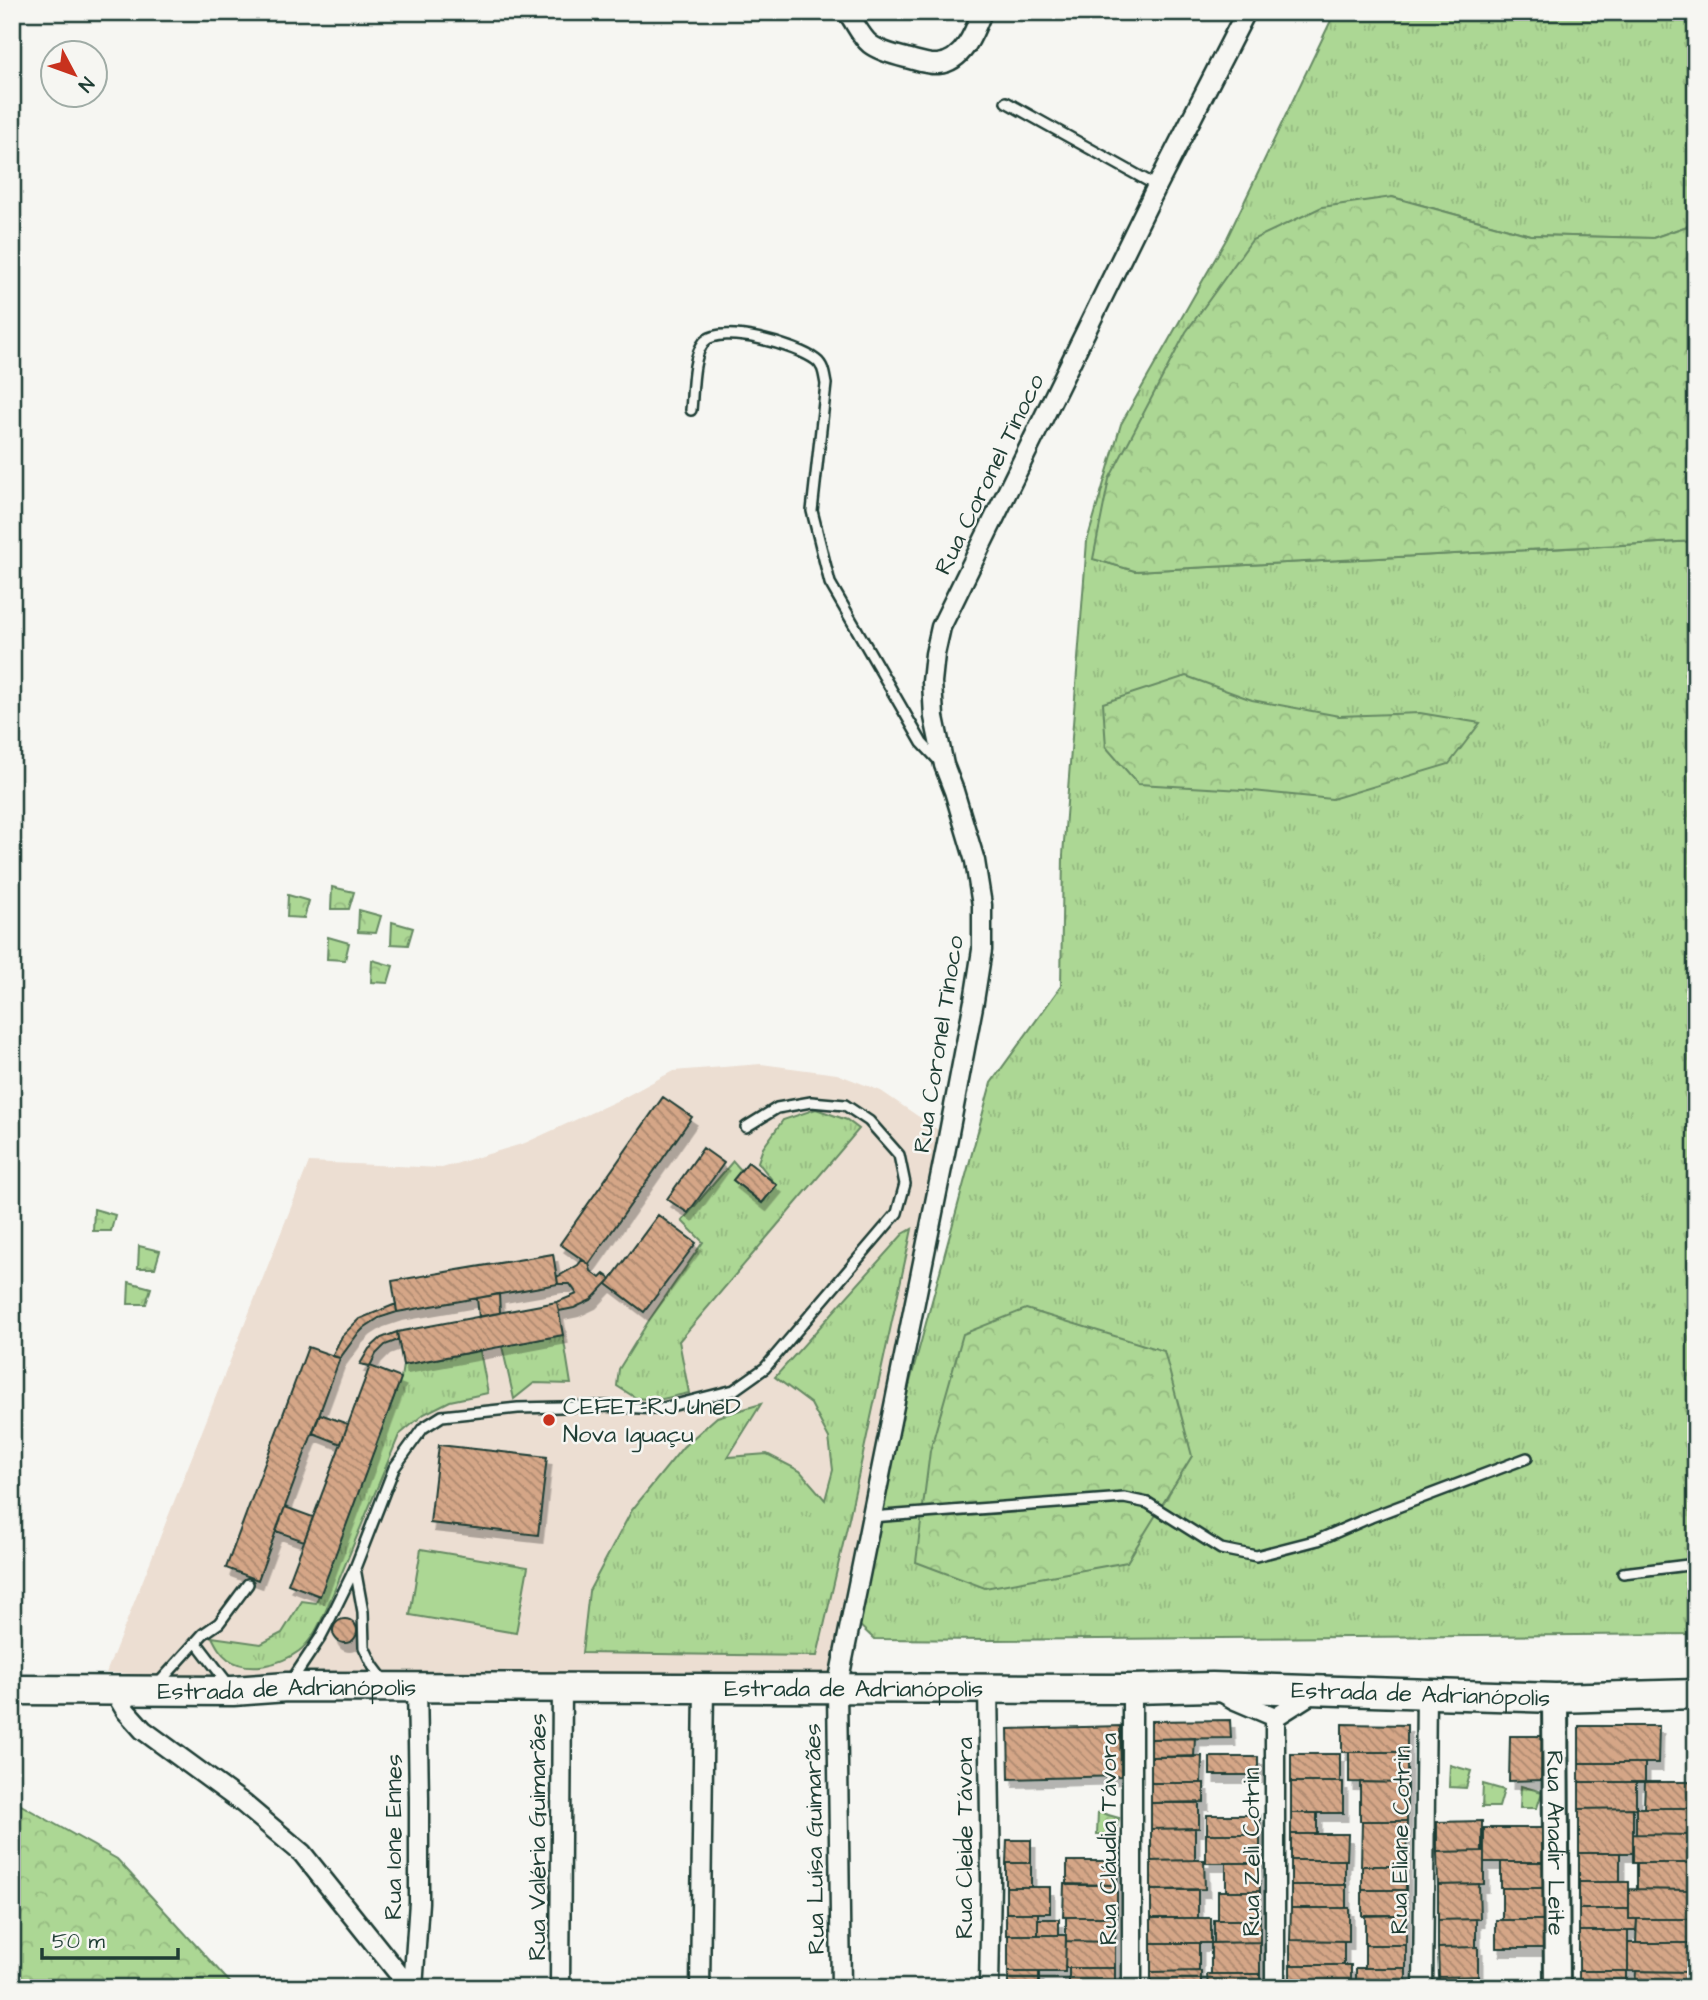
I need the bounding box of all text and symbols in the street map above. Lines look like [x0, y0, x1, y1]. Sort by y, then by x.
north arrow [38, 38, 108, 108]
text: N [72, 71, 100, 98]
street label: Rua Coronel Tinoco [927, 368, 1054, 581]
street label: Rua Coronel Tinoco [905, 933, 973, 1155]
place label: CEFET-RJ UneD Nova Iguaçu [563, 1390, 741, 1453]
marker: CEFET-RJ UneD Nova Iguaçu [541, 1412, 557, 1428]
street label: Estrada de Adrianópolis [157, 1671, 416, 1709]
street label: Estrada de Adrianópolis [724, 1672, 983, 1707]
street label: Estrada de Adrianópolis [1291, 1674, 1551, 1716]
street label: Rua Valéria Guimarães [521, 1713, 555, 1961]
street label: Rua Luísa Guimarães [796, 1723, 834, 1955]
street label: Rua Cláudia Távora [1092, 1733, 1126, 1945]
street label: Rua Cleide Távora [948, 1737, 982, 1939]
street label: Rua Eliane Cotrin [1382, 1745, 1420, 1935]
street label: Rua Anadir Leite [1537, 1750, 1573, 1936]
street label: Rua Ione Ennes [377, 1754, 411, 1920]
street label: Rua Zeli Cotrin [1235, 1767, 1269, 1937]
scale bar [42, 1916, 178, 1960]
text: 50 m [52, 1927, 106, 1956]

